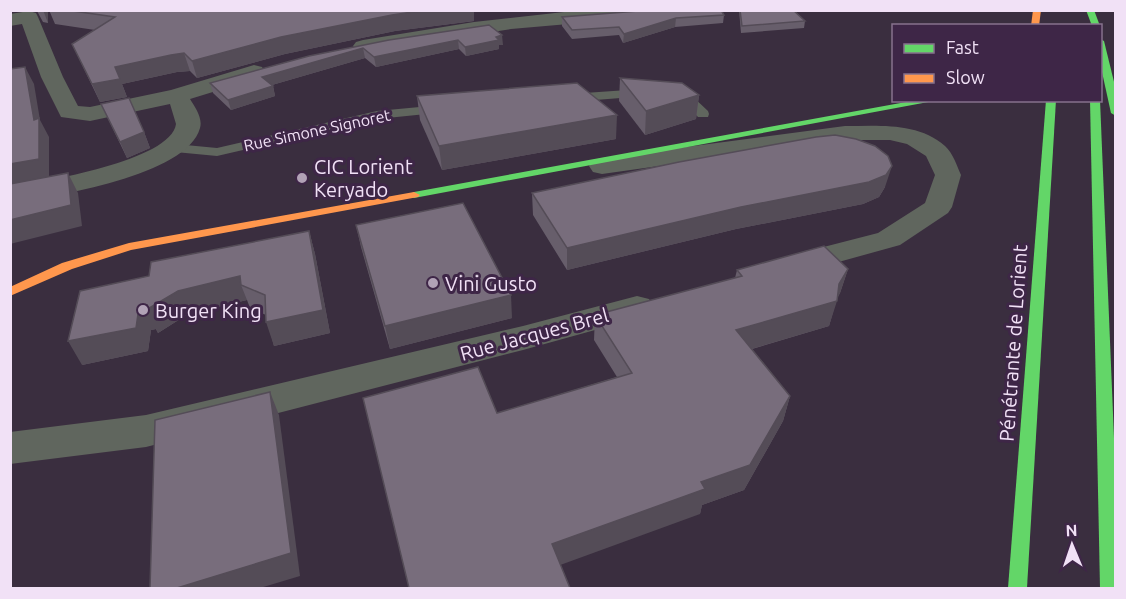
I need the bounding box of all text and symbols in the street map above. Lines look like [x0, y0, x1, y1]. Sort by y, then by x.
legend [892, 24, 1102, 102]
text: Fast [946, 37, 979, 57]
text: Slow [946, 67, 985, 87]
street label: Rue Simone Signoret [242, 105, 393, 154]
place label: CIC Lorient Keryado [314, 155, 413, 201]
marker: CIC Lorient Keryado [295, 171, 309, 185]
street label: Pénétrante de Lorient [995, 244, 1031, 442]
place label: Vini Gusto [445, 272, 537, 295]
marker: Vini Gusto [426, 276, 440, 290]
place label: Burger King [155, 299, 262, 322]
marker: Burger King [136, 303, 150, 317]
street label: Rue Jacques Brel [457, 303, 611, 365]
north arrow [1042, 515, 1102, 575]
text: N [1065, 521, 1078, 539]

